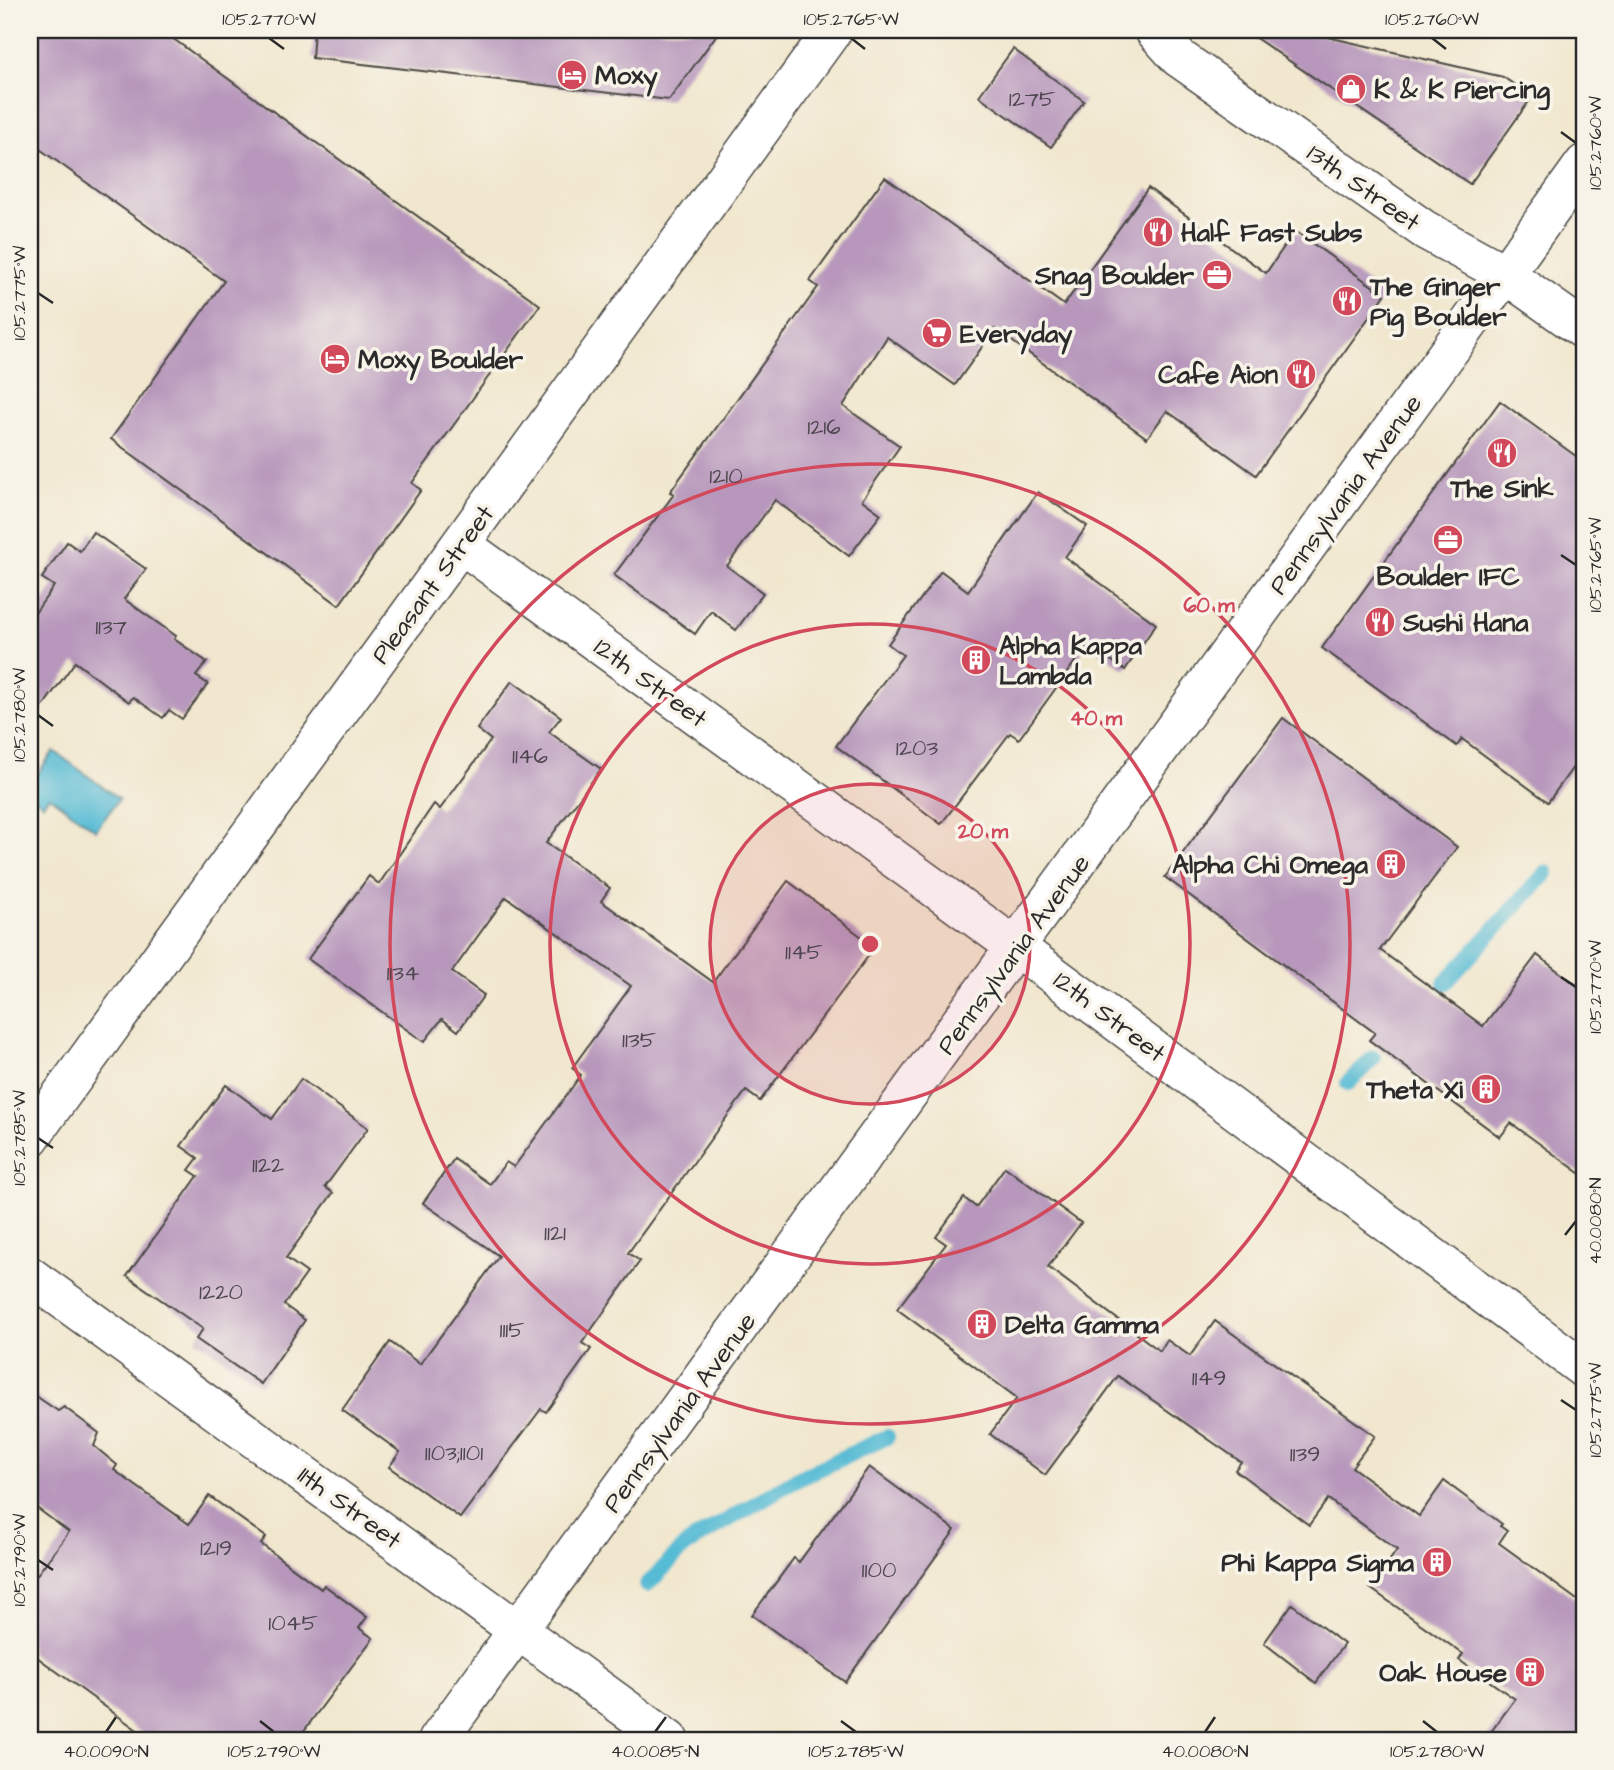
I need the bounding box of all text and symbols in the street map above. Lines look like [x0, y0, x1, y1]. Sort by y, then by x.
text: 105.2770°W [222, 7, 316, 32]
text: 105.2765°W [803, 7, 899, 32]
text: 105.2760°W [1385, 7, 1479, 32]
hotel icon: Moxy [555, 58, 589, 92]
place label: Moxy [595, 58, 658, 97]
shop icon: K & K Piercing [1334, 72, 1368, 106]
place label: K & K Piercing [1374, 72, 1550, 111]
house number: 1275 [1009, 83, 1055, 115]
text: 105.2760°W [1583, 96, 1608, 190]
street label: 13th Street [1300, 136, 1428, 240]
restaurant icon: Half Fast Subs [1141, 215, 1175, 249]
place label: Half Fast Subs [1181, 215, 1363, 251]
text: 105.2775°W [7, 245, 32, 341]
place label: Snag Boulder [1034, 258, 1195, 297]
office icon: Snag Boulder [1200, 258, 1234, 292]
place label: The Ginger Pig Boulder [1369, 269, 1507, 338]
restaurant icon: The Ginger Pig Boulder [1330, 284, 1364, 318]
supermarket icon: Everyday [920, 316, 954, 350]
place label: Everyday [960, 316, 1073, 355]
hotel icon: Moxy Boulder [318, 342, 352, 376]
place label: Moxy Boulder [358, 342, 524, 381]
place label: Cafe Aion [1158, 357, 1278, 393]
restaurant icon: Cafe Aion [1284, 357, 1318, 391]
street label: Pennsylvania Avenue [1261, 387, 1432, 603]
house number: 1216 [807, 411, 841, 443]
restaurant icon: The Sink [1485, 436, 1519, 470]
house number: 1210 [709, 460, 743, 492]
place label: The Sink [1449, 471, 1555, 507]
street label: Pleasant Street [363, 497, 503, 671]
text: 105.2765°W [1583, 517, 1608, 613]
office icon: Boulder IFC [1431, 523, 1465, 557]
place label: Boulder IFC [1377, 559, 1520, 595]
text: 60 m [1183, 591, 1235, 620]
restaurant icon: Sushi Hana [1363, 605, 1397, 639]
place label: Sushi Hana [1402, 605, 1529, 641]
house number: 1137 [95, 611, 127, 643]
place label: Alpha Kappa Lambda [999, 628, 1143, 694]
street label: 12th Street [586, 629, 715, 737]
building icon: Alpha Kappa Lambda [959, 643, 993, 677]
text: 105.2780°W [7, 668, 32, 762]
text: 40 m [1070, 704, 1123, 733]
house number: 1203 [896, 732, 938, 764]
house number: 1146 [512, 740, 548, 772]
text: 20 m [957, 817, 1009, 846]
street label: Pennsylvania Avenue [929, 847, 1100, 1063]
place label: Alpha Chi Omega [1172, 847, 1369, 886]
building icon: Alpha Chi Omega [1374, 847, 1408, 881]
centre of rings [858, 932, 882, 956]
house number: 1145 [785, 936, 823, 968]
text: 105.2770°W [1583, 940, 1608, 1034]
house number: 1134 [386, 957, 420, 989]
street label: 12th Street [1046, 963, 1173, 1071]
house number: 1135 [622, 1024, 656, 1056]
place label: Theta Xi [1365, 1072, 1463, 1108]
building icon: Theta Xi [1469, 1072, 1503, 1106]
text: 105.2785°W [7, 1090, 32, 1186]
house number: 1122 [252, 1149, 284, 1181]
text: 40.0080°N [1583, 1177, 1608, 1265]
house number: 1121 [544, 1217, 566, 1249]
house number: 1220 [199, 1276, 243, 1308]
street label: Pennsylvania Avenue [595, 1305, 766, 1521]
building icon: Delta Gamma [965, 1307, 999, 1341]
place label: Delta Gamma [1005, 1307, 1160, 1343]
house number: 1115 [499, 1314, 525, 1346]
house number: 1149 [1192, 1362, 1226, 1394]
text: 105.2775°W [1583, 1362, 1608, 1458]
house number: 1103;1101 [425, 1437, 483, 1469]
house number: 1139 [1290, 1438, 1320, 1470]
street label: 11th Street [290, 1458, 409, 1558]
text: 105.2790°W [7, 1514, 32, 1606]
house number: 1219 [200, 1532, 232, 1564]
place label: Phi Kappa Sigma [1221, 1545, 1415, 1584]
building icon: Phi Kappa Sigma [1420, 1545, 1454, 1579]
house number: 1100 [862, 1554, 896, 1586]
house number: 1045 [268, 1607, 318, 1639]
place label: Oak House [1379, 1655, 1507, 1691]
building icon: Oak House [1513, 1655, 1547, 1689]
text: 40.0090°N [63, 1739, 149, 1764]
text: 105.2790°W [228, 1739, 320, 1764]
text: 40.0085°N [611, 1739, 699, 1764]
text: 105.2785°W [808, 1739, 904, 1764]
text: 40.0080°N [1161, 1739, 1249, 1764]
text: 105.2780°W [1390, 1739, 1484, 1764]

